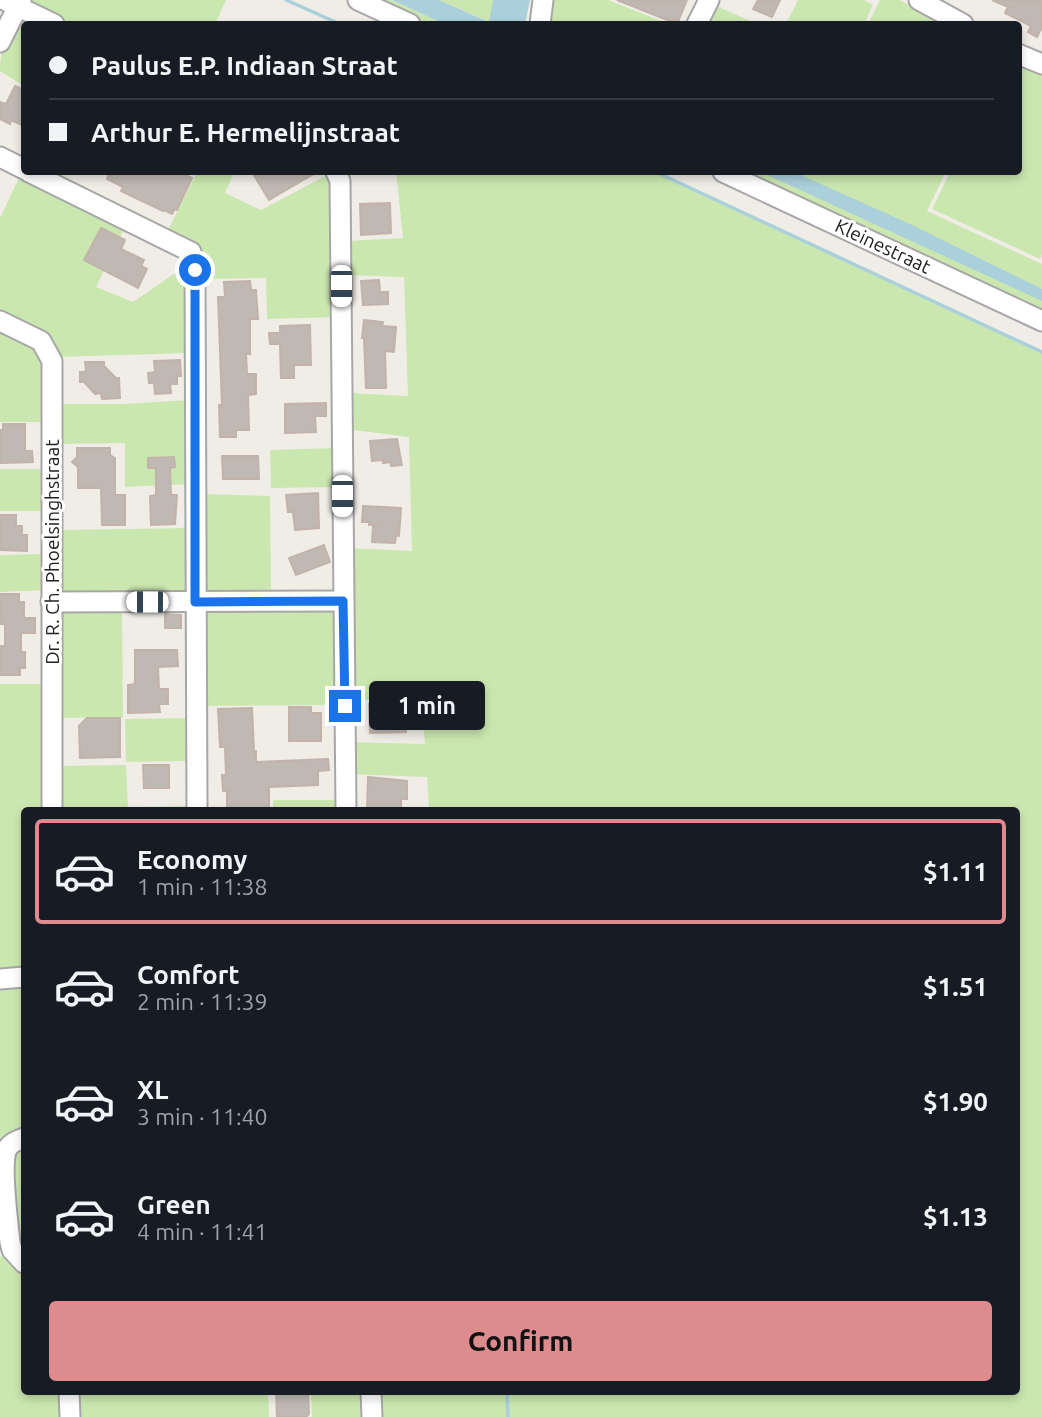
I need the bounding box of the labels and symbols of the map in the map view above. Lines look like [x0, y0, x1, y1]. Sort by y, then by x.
street label: Kleinestraat [832, 214, 935, 278]
route start [179, 254, 211, 286]
car [331, 265, 352, 307]
street label: Dr. R. Ch. Phoelsinghstraat [41, 439, 63, 665]
car [332, 475, 353, 517]
car [127, 592, 169, 613]
callout: 1 min [370, 682, 485, 730]
route end [329, 690, 361, 722]

